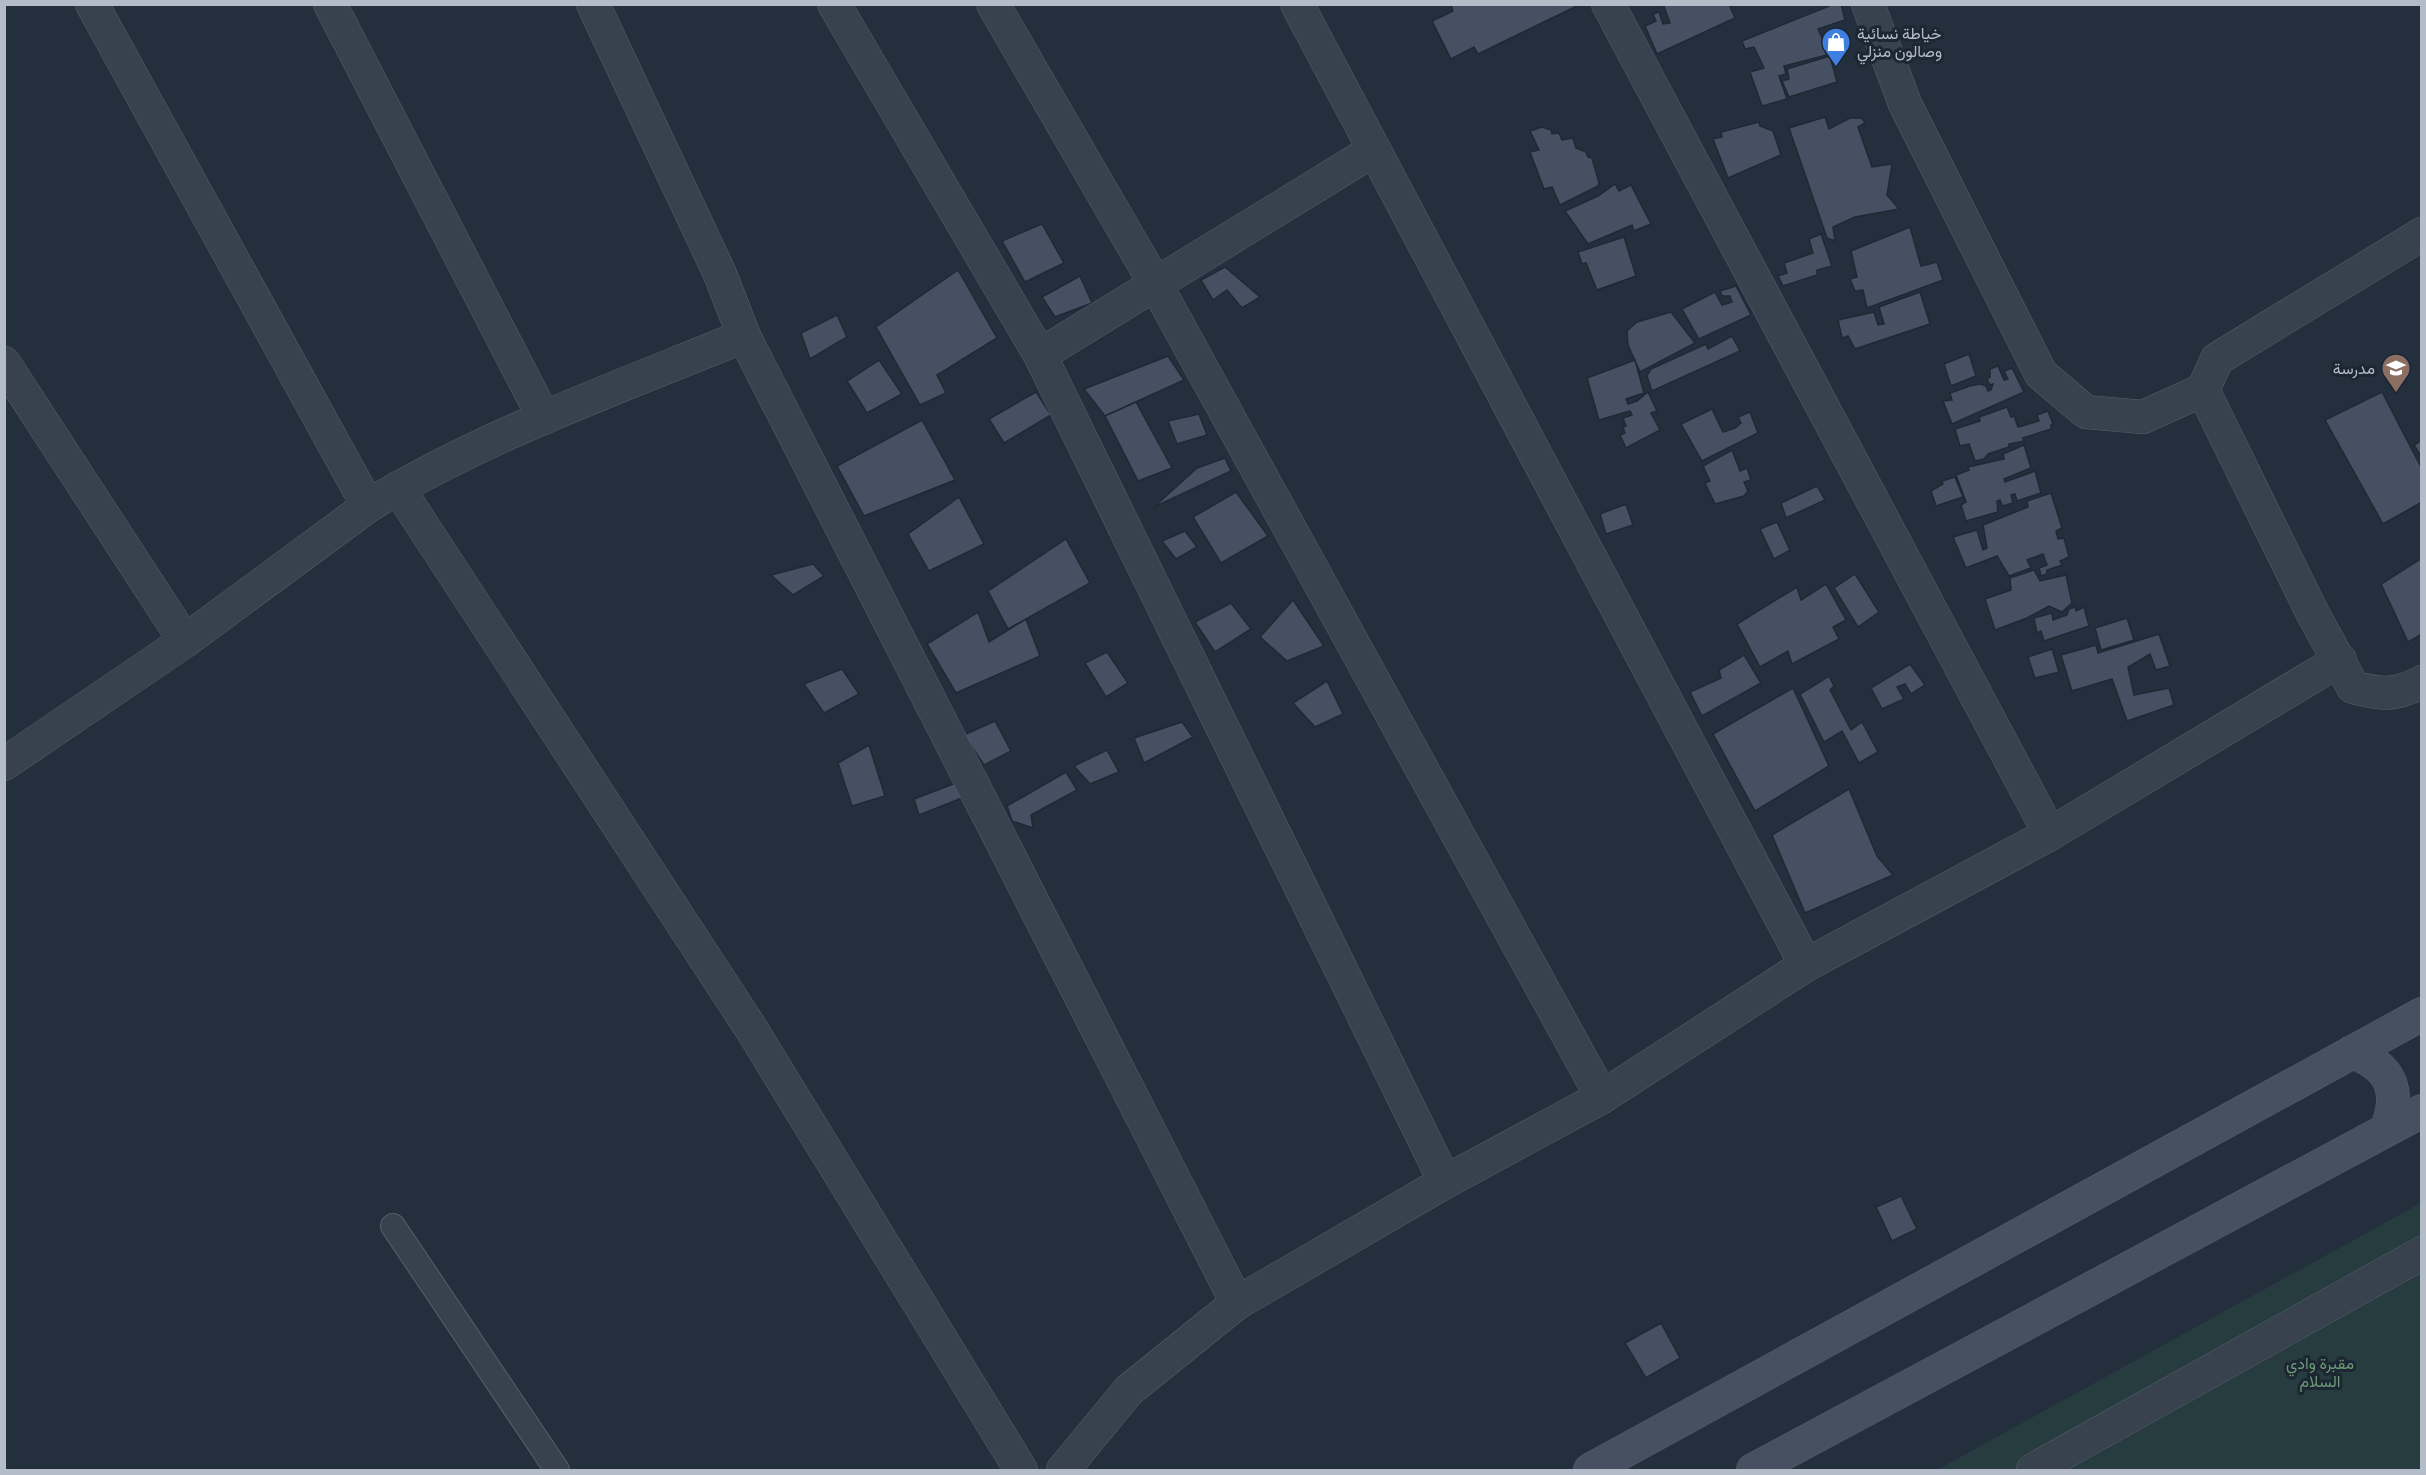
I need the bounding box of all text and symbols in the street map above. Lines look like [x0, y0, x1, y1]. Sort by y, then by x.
place label: خياطة نسائية وصالون منزلي [1857, 24, 1942, 65]
shop icon: خياطة نسائية وصالون منزلي [1820, 26, 1852, 68]
school or university icon: مدرسة [2380, 352, 2412, 394]
place label: مدرسة [2333, 359, 2375, 379]
park label: مقبرة وادي السلام [2286, 1354, 2354, 1392]

